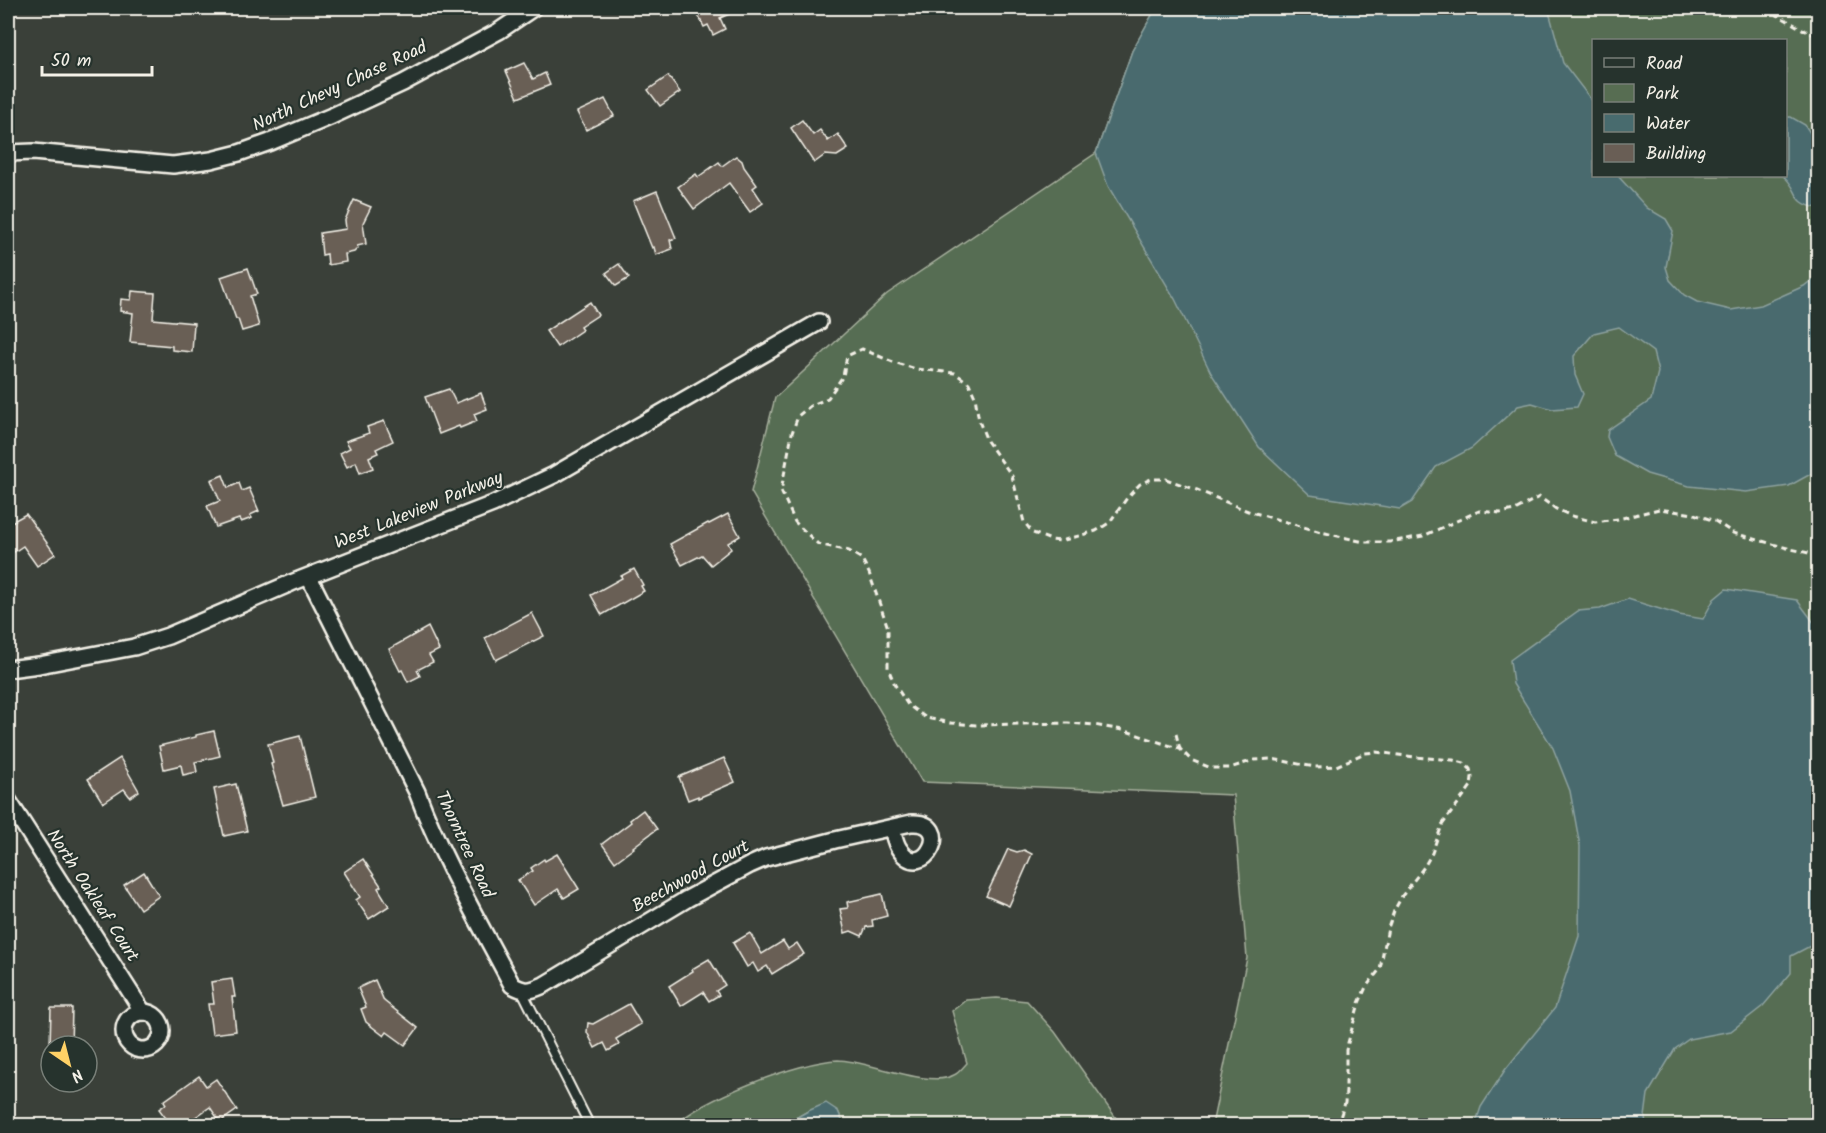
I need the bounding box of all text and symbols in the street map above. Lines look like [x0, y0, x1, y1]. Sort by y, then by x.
street label: North Chevy Chase Road [248, 33, 433, 140]
scale bar [42, 39, 152, 77]
legend [1592, 39, 1787, 177]
text: 50 m [51, 47, 91, 76]
text: Road [1646, 50, 1683, 79]
text: Park [1646, 80, 1679, 109]
text: Water [1646, 110, 1691, 139]
text: Building [1646, 140, 1706, 169]
street label: West Lakeview Parkway [330, 464, 508, 558]
street label: Thorntree Road [426, 787, 502, 904]
street label: North Oakleaf Court [38, 824, 147, 969]
street label: Beechwood Court [627, 832, 756, 921]
north arrow [39, 1034, 99, 1094]
text: N [65, 1062, 88, 1088]

